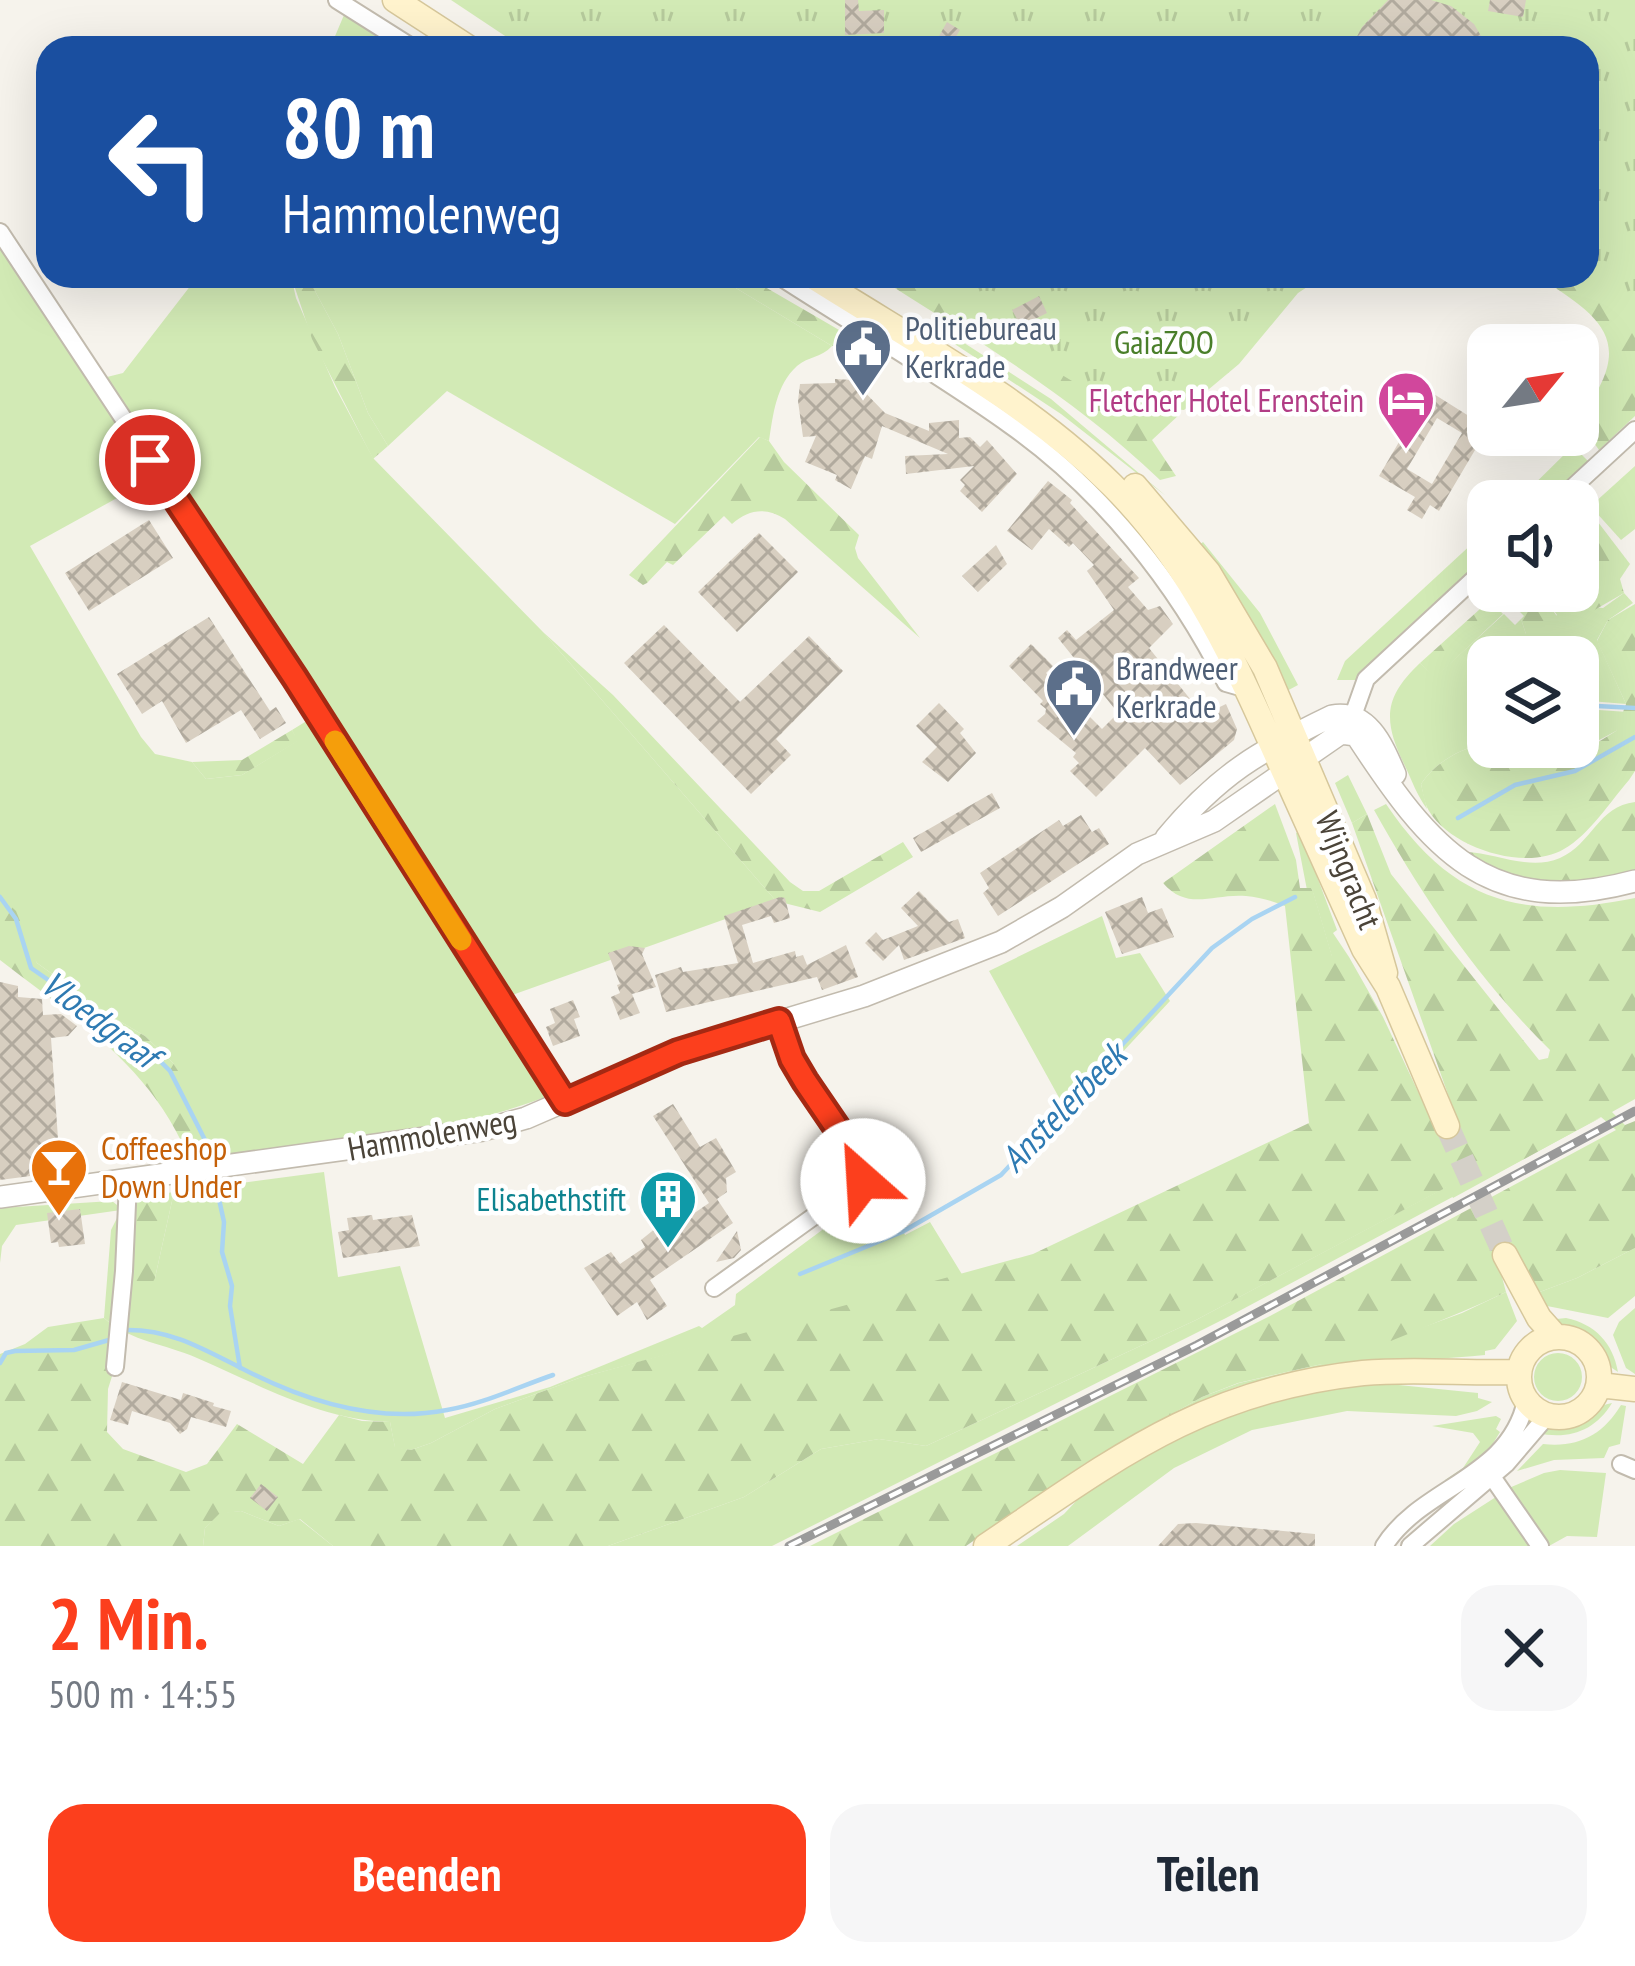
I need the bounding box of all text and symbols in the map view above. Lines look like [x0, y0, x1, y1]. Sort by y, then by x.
text: 80 m [282, 72, 435, 181]
icon: left [84, 84, 240, 240]
text: Hammolenweg [282, 178, 561, 248]
place label: Politiebureau Kerkrade [905, 306, 1057, 387]
public building icon: Politiebureau Kerkrade [832, 316, 894, 398]
park label: GaiaZOO [1114, 320, 1214, 363]
north arrow [1467, 324, 1599, 456]
map controls [1467, 324, 1599, 768]
hotel icon: Fletcher Hotel Erenstein [1375, 369, 1437, 451]
place label: Fletcher Hotel Erenstein [1089, 378, 1364, 421]
pin [99, 409, 201, 511]
icon: arrive [117, 427, 183, 493]
button: sound [1467, 480, 1599, 612]
button: layers [1467, 636, 1599, 768]
place label: Brandweer Kerkrade [1116, 646, 1238, 727]
public building icon: Brandweer Kerkrade [1043, 656, 1105, 738]
street label: Wijngracht [1307, 805, 1392, 935]
water label: Vloedgraaf [32, 959, 174, 1083]
water label: Anstelerbeek [990, 1029, 1138, 1181]
street label: Hammolenweg [344, 1098, 520, 1170]
position arrow [800, 1118, 926, 1244]
place label: Coffeeshop Down Under [101, 1126, 242, 1207]
bar icon: Coffeeshop Down Under [28, 1136, 90, 1218]
building icon: Elisabethstift [637, 1168, 699, 1250]
place label: Elisabethstift [477, 1177, 626, 1220]
text: 2 Min. [48, 1576, 209, 1669]
button: close [1461, 1585, 1587, 1711]
text: 500 m · 14:55 [48, 1668, 237, 1719]
button: Beenden [48, 1804, 806, 1942]
button: Teilen [830, 1804, 1587, 1942]

